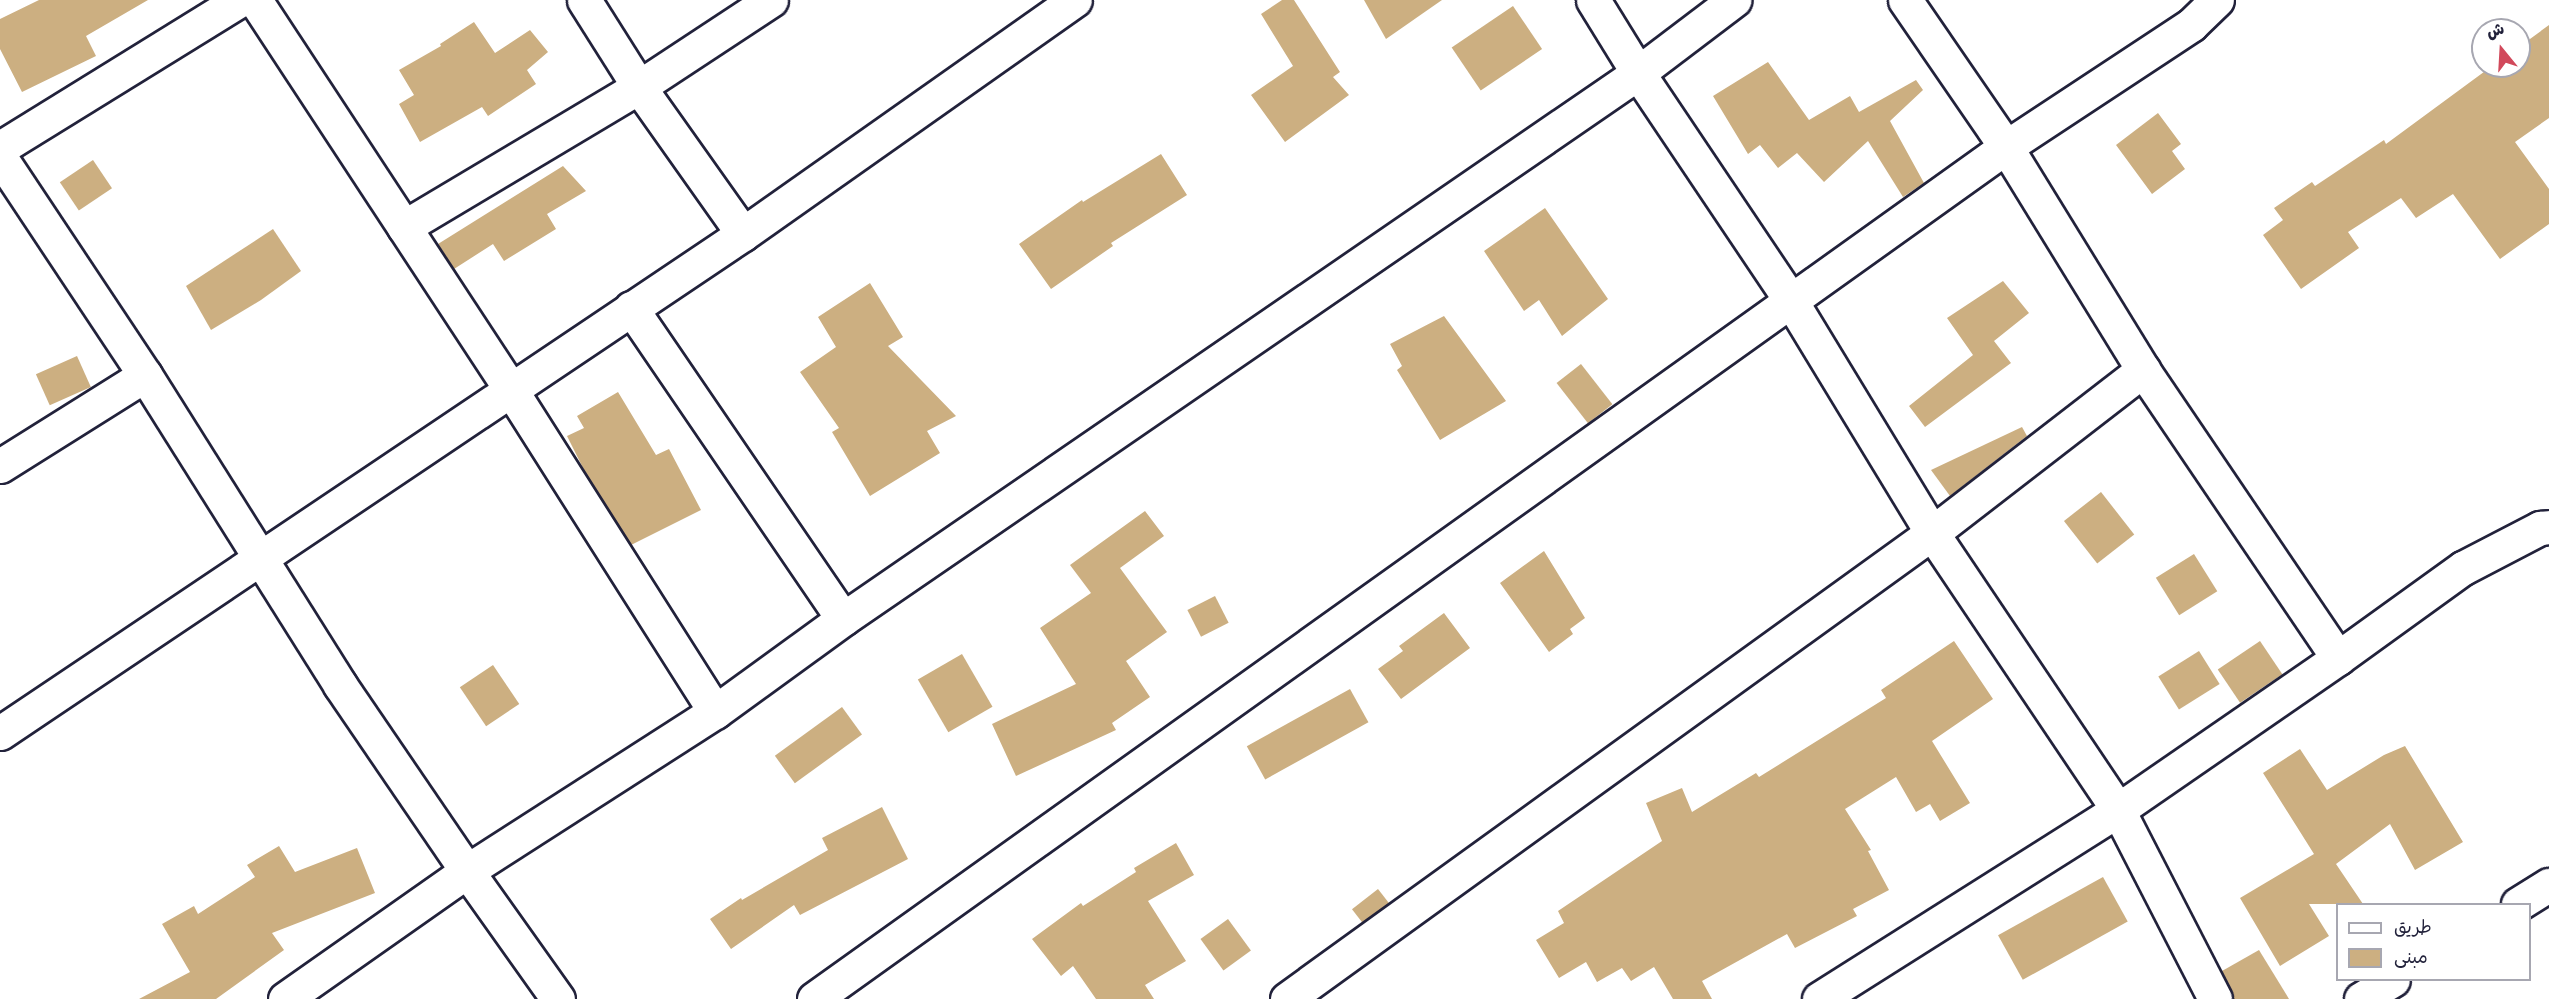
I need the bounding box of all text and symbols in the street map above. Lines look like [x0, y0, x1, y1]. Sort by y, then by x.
north arrow [2471, 18, 2531, 78]
text: ش [2484, 19, 2508, 46]
legend [2336, 903, 2531, 981]
text: طريق [2394, 917, 2432, 942]
text: مبنى [2394, 947, 2428, 972]

